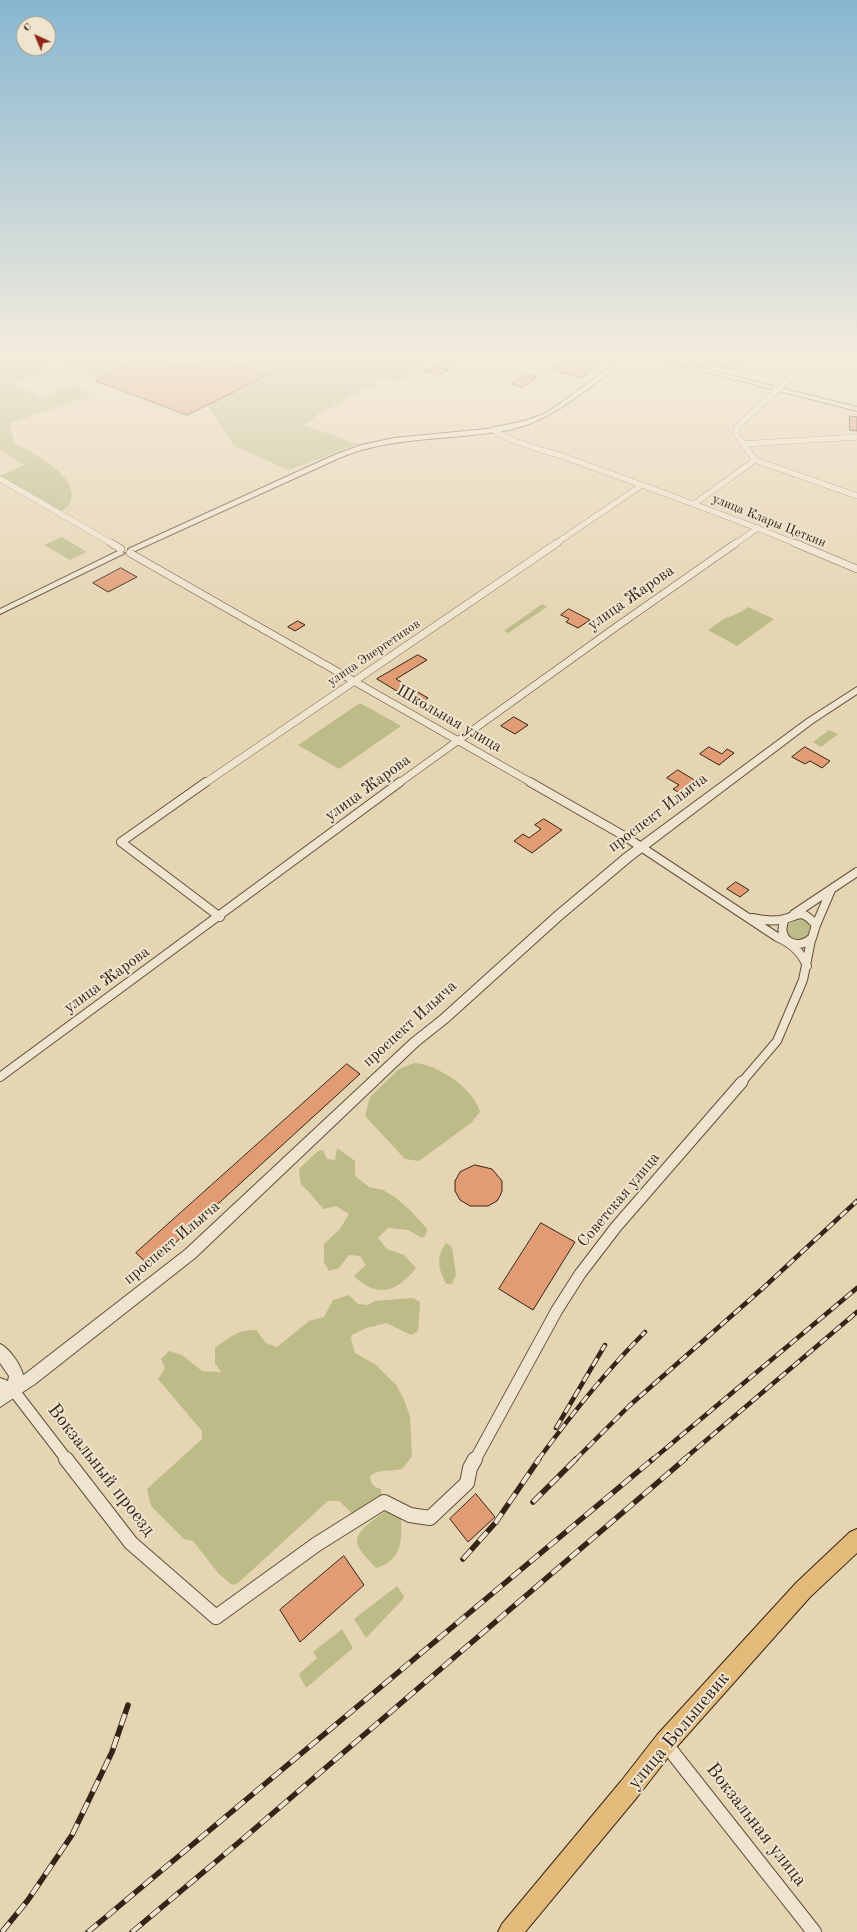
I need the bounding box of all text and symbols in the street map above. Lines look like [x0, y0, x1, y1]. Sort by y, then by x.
north arrow [16, 16, 56, 56]
text: С [22, 21, 34, 34]
street label: улица Клары Цеткин [710, 491, 828, 551]
street label: улица Жарова [584, 561, 678, 635]
street label: улица Энергетиков [325, 616, 423, 690]
street label: Школьная улица [393, 681, 505, 757]
street label: улица Жарова [321, 750, 415, 826]
street label: проспект Ильича [604, 769, 712, 857]
street label: улица Жарова [60, 942, 154, 1018]
street label: проспект Ильича [359, 977, 461, 1071]
street label: Советская улица [574, 1149, 664, 1251]
street label: проспект Ильича [120, 1197, 224, 1289]
street label: Вокзальный проезд [42, 1399, 160, 1541]
street label: улица Большевик [623, 1668, 735, 1794]
street label: Вокзальная улица [701, 1759, 811, 1891]

